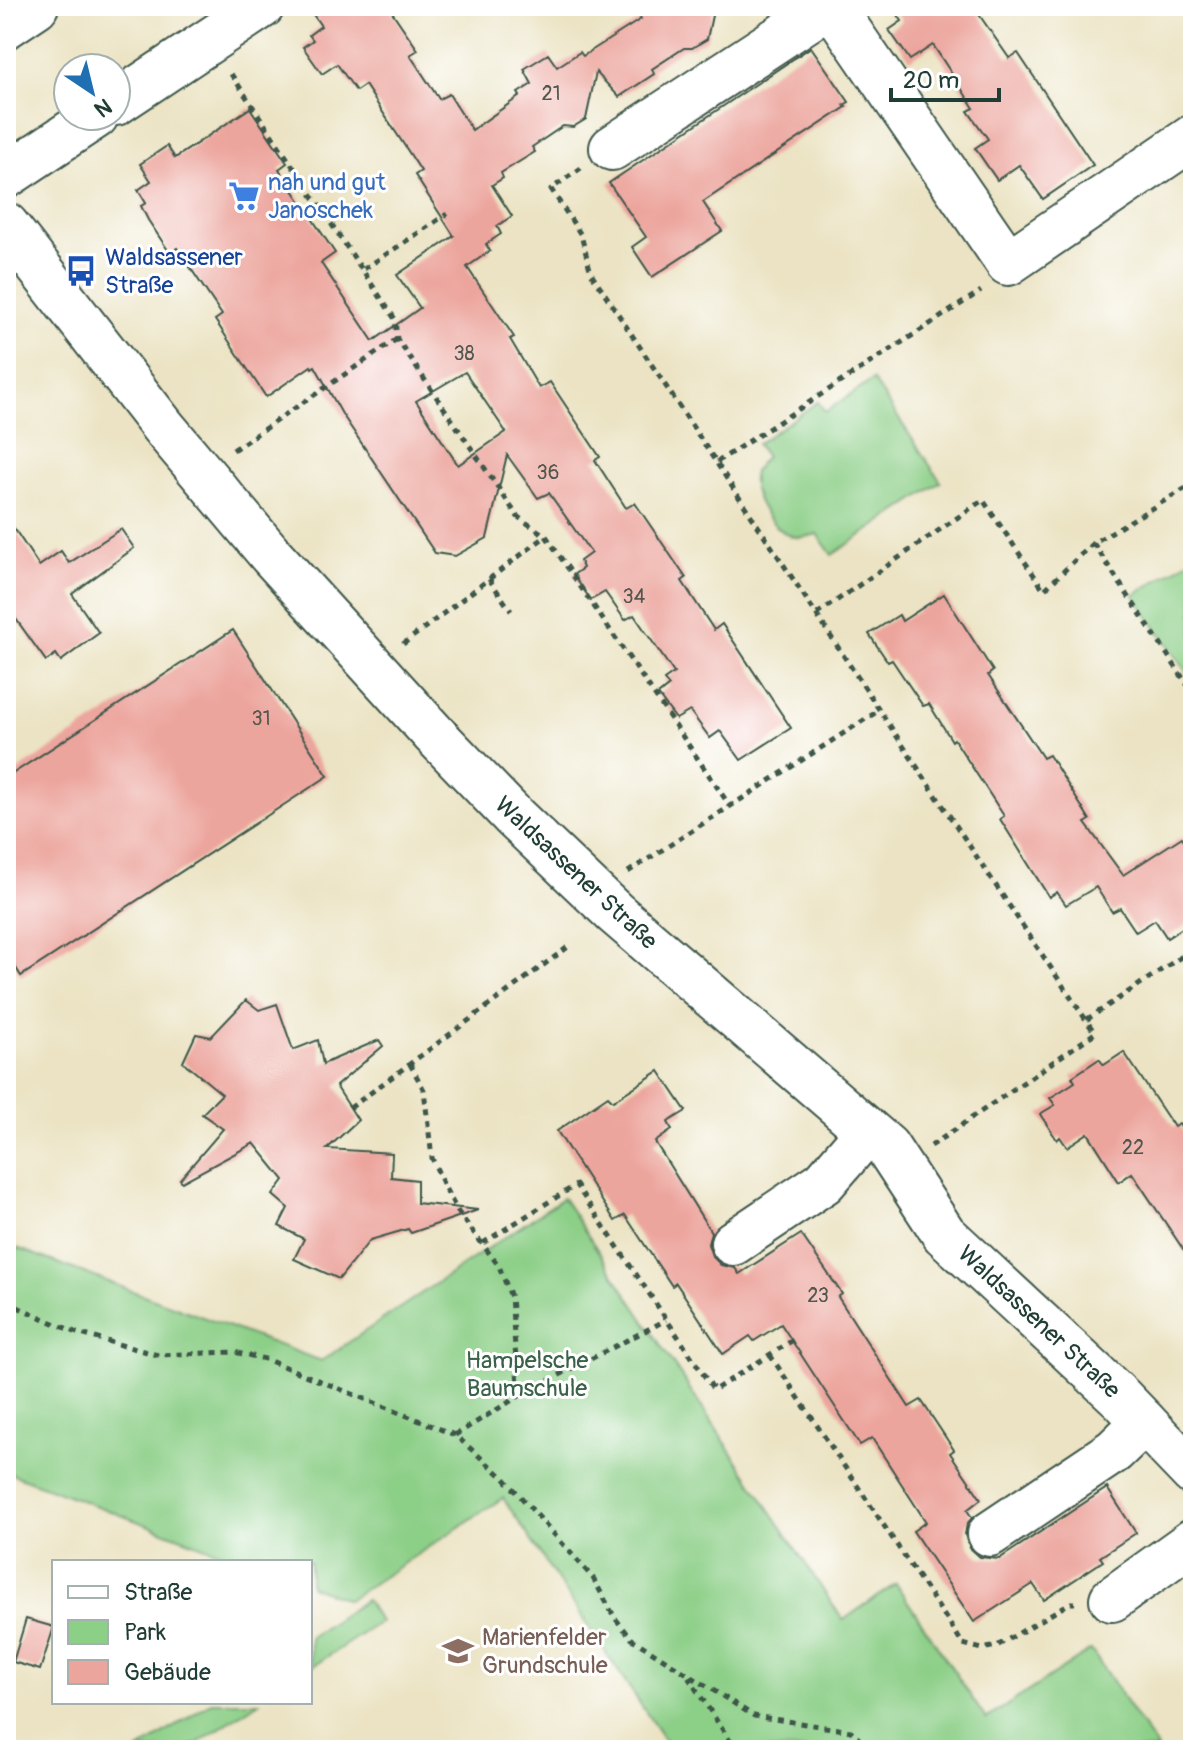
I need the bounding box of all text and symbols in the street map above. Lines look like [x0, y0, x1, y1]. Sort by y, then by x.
north arrow [52, 52, 132, 132]
scale bar [891, 52, 999, 102]
text: 20 m [903, 66, 959, 95]
house number: 21 [542, 81, 561, 106]
text: N [89, 92, 117, 123]
place label: nah und gut Janoschek [268, 168, 386, 225]
supermarket icon: nah und gut Janoschek [227, 179, 261, 213]
place label: Waldsassener Straße [105, 243, 243, 300]
bus stop icon: Waldsassener Straße [64, 254, 98, 288]
house number: 38 [453, 341, 475, 366]
house number: 36 [537, 460, 559, 485]
house number: 34 [623, 584, 646, 609]
house number: 31 [252, 706, 270, 731]
street label: Waldsassener Straße [489, 790, 663, 956]
house number: 22 [1122, 1135, 1144, 1160]
street label: Waldsassener Straße [952, 1239, 1126, 1405]
house number: 23 [807, 1283, 829, 1308]
park label: Hampelsche Baumschule [466, 1346, 588, 1403]
legend [52, 1560, 312, 1704]
text: Straße [124, 1578, 192, 1607]
text: Park [124, 1618, 166, 1647]
place label: Marienfelder Grundschule [482, 1623, 608, 1680]
school or university icon: Marienfelder Grundschule [441, 1634, 475, 1668]
text: Gebäude [124, 1658, 211, 1687]

